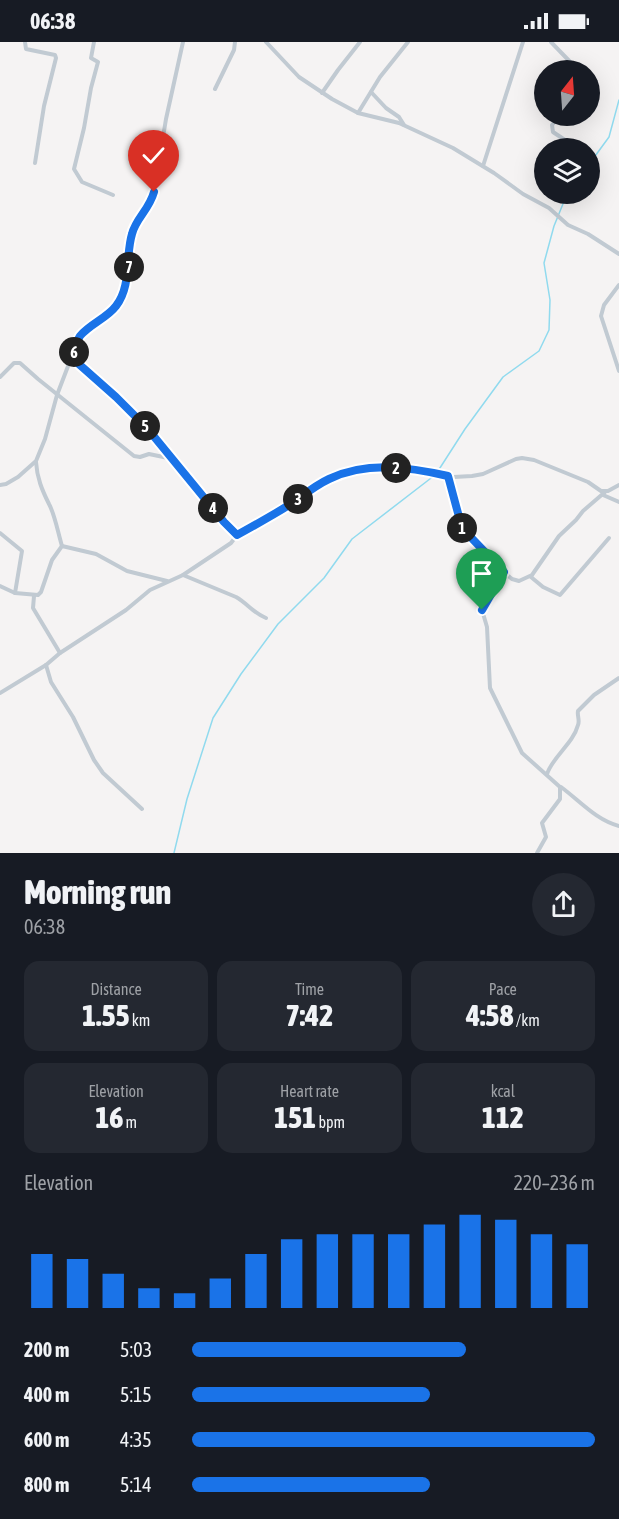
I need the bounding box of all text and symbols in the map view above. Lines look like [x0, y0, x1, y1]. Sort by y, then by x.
text: 06:38 [30, 8, 75, 34]
north arrow [534, 60, 600, 126]
map controls [534, 60, 600, 204]
pin [128, 130, 179, 192]
button: layers [534, 138, 600, 204]
icon: check [137, 139, 170, 172]
pin: 7 [114, 252, 144, 282]
text: 7 [125, 258, 133, 276]
pin: 6 [59, 337, 89, 367]
text: 6 [70, 343, 78, 361]
pin: 5 [130, 411, 160, 441]
text: 5 [141, 417, 149, 435]
pin: 2 [381, 453, 411, 483]
text: 2 [392, 459, 400, 477]
pin: 3 [283, 484, 313, 514]
text: 3 [294, 490, 302, 508]
pin: 4 [198, 493, 228, 523]
text: 4 [209, 499, 217, 517]
pin: 1 [447, 513, 477, 543]
text: 1 [458, 519, 466, 537]
pin [456, 548, 507, 610]
icon: arrive [465, 557, 498, 590]
text: Morning run [24, 873, 171, 911]
button: share [532, 873, 595, 936]
text: 06:38 [24, 915, 65, 938]
text: Distance [91, 980, 142, 998]
text: Time [295, 980, 324, 998]
text: Pace [489, 980, 517, 998]
text: 1.55 [82, 998, 130, 1032]
text: 7:42 [286, 998, 333, 1032]
text: 4:58 [466, 998, 514, 1032]
text: km [130, 1011, 150, 1029]
text: /km [514, 1011, 540, 1029]
text: Elevation [88, 1082, 144, 1100]
text: Heart rate [280, 1082, 339, 1100]
text: kcal [491, 1082, 515, 1100]
text: 16 [95, 1100, 123, 1134]
text: 151 [274, 1100, 316, 1134]
text: 112 [482, 1100, 524, 1134]
text: m [123, 1113, 137, 1131]
text: bpm [316, 1113, 345, 1131]
text: Elevation [24, 1171, 93, 1194]
text: 220–236 m [513, 1171, 595, 1194]
text: 200 m [24, 1338, 69, 1361]
text: 5:03 [120, 1338, 152, 1361]
text: 400 m [24, 1383, 69, 1406]
text: 5:15 [120, 1383, 152, 1406]
text: 600 m [24, 1428, 69, 1451]
text: 4:35 [120, 1428, 152, 1451]
text: 800 m [24, 1473, 69, 1496]
text: 5:14 [120, 1473, 152, 1496]

